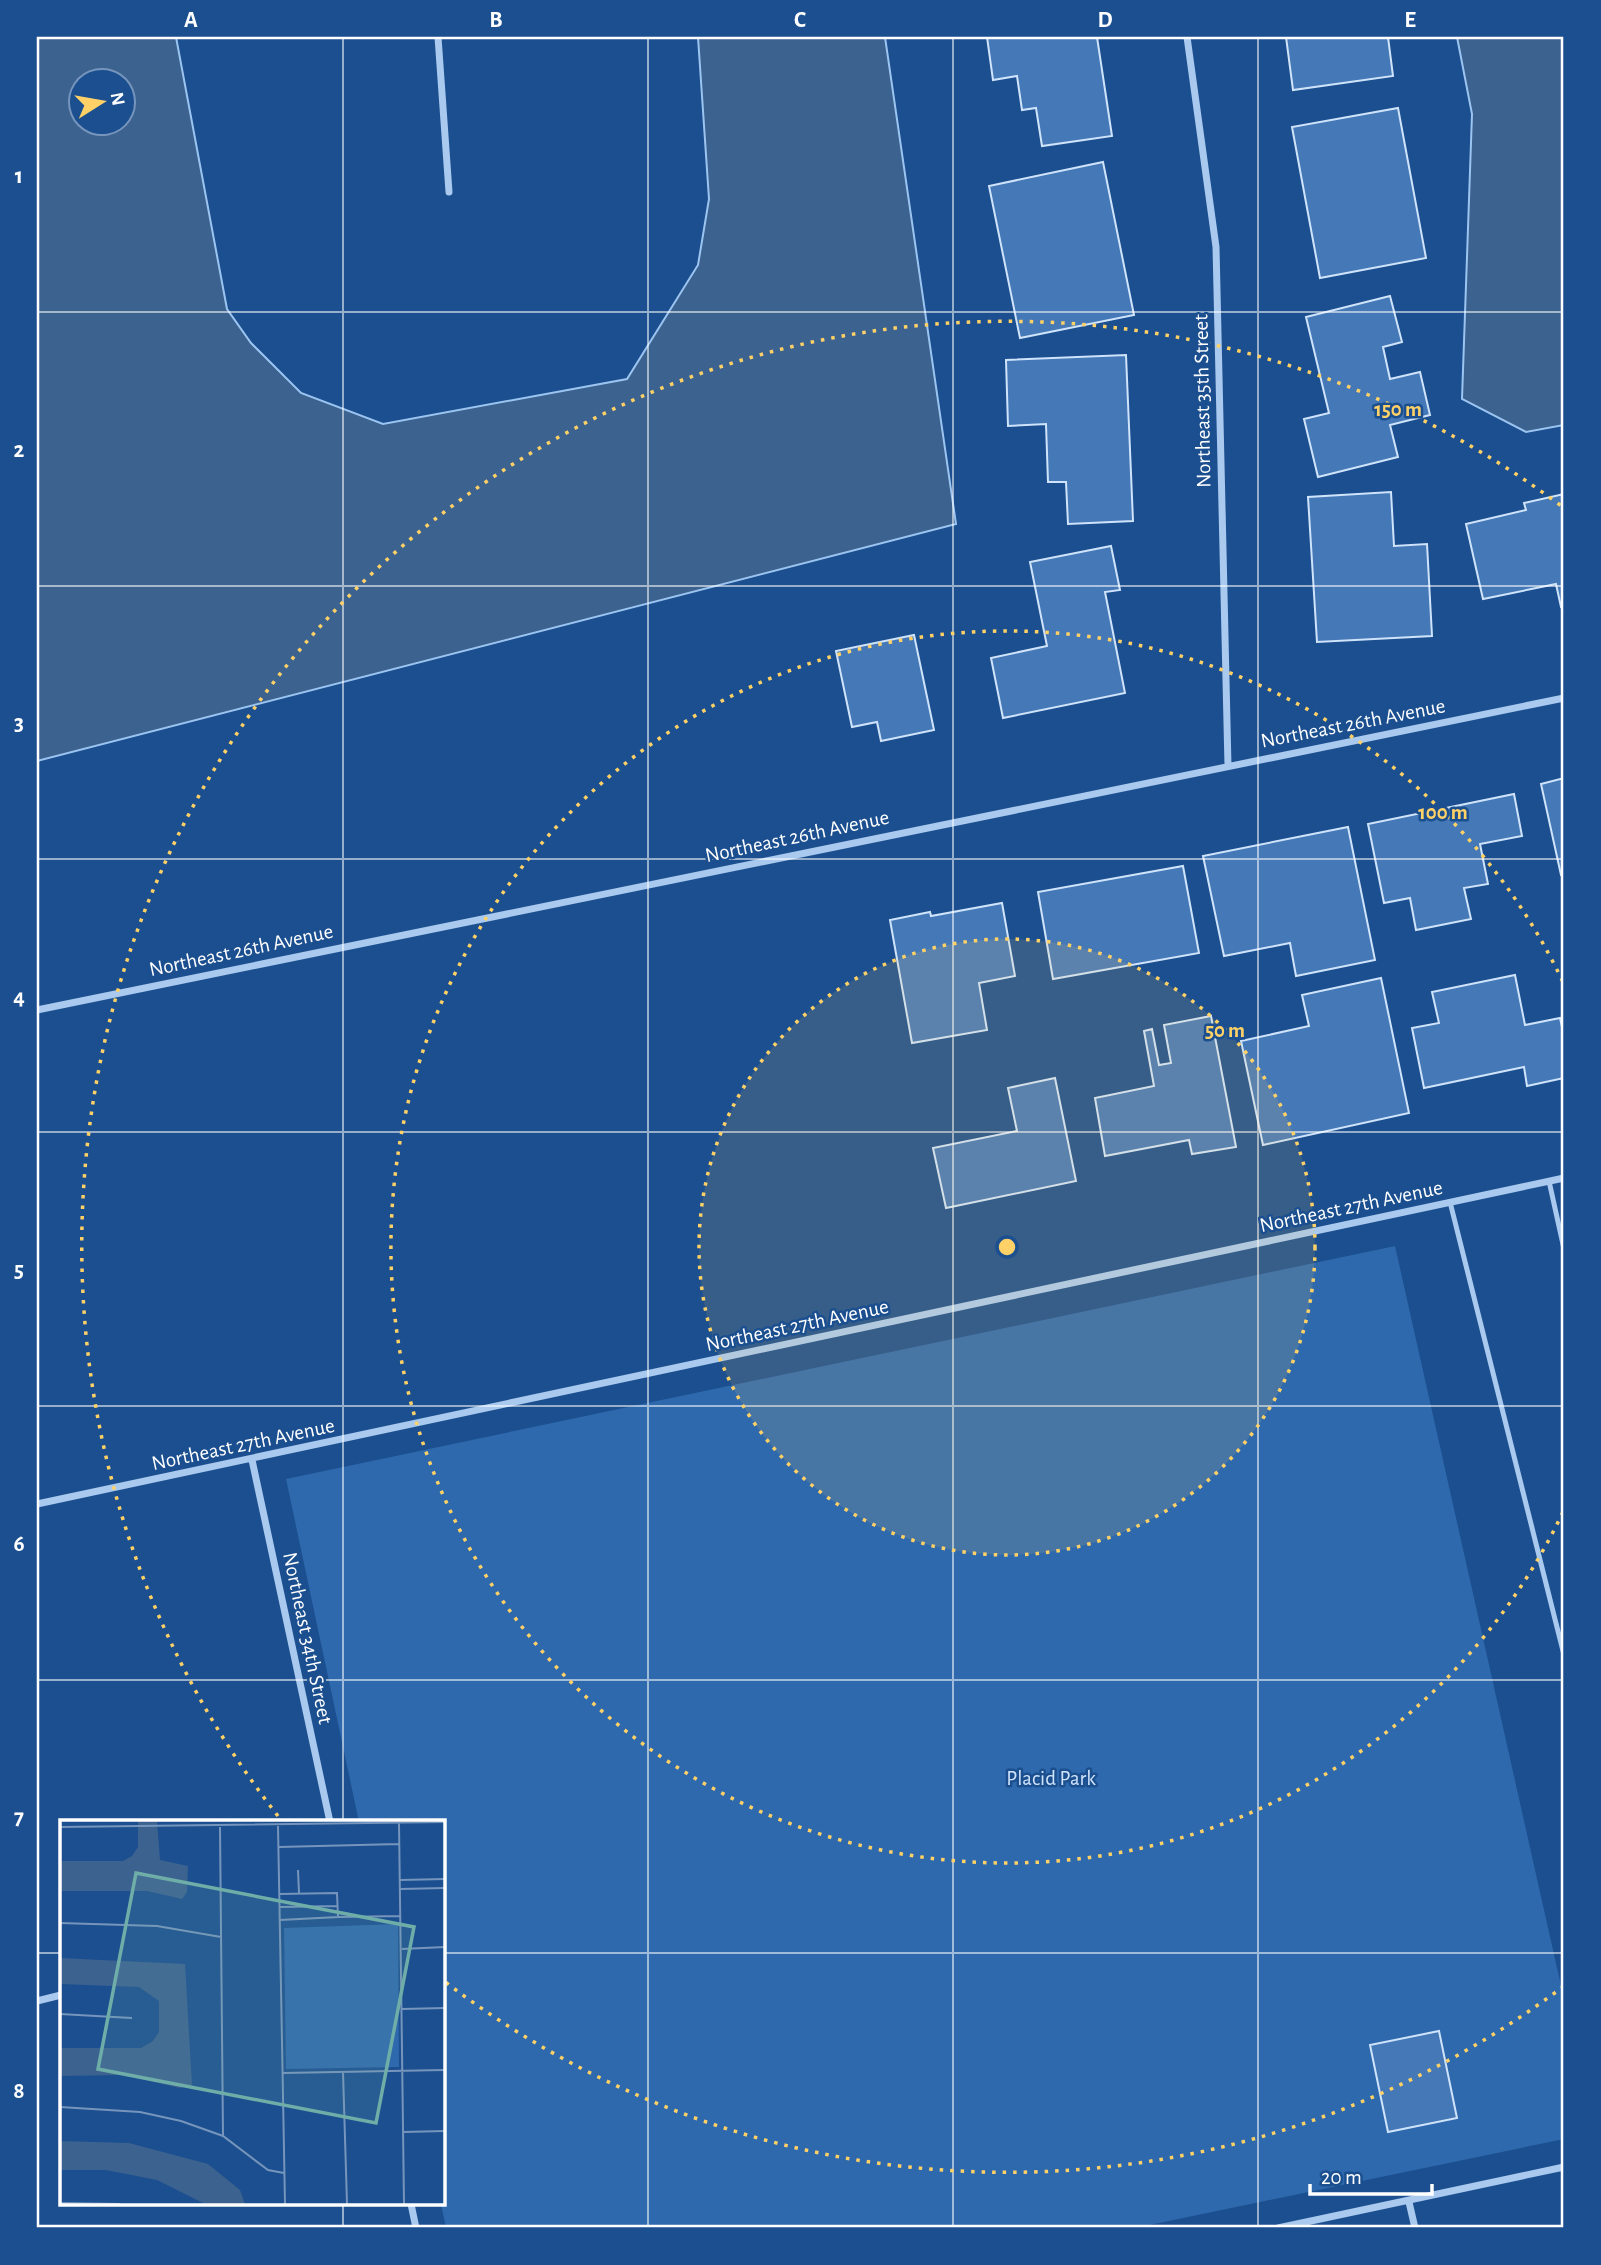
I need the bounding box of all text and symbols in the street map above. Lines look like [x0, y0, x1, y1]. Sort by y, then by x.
text: A [184, 9, 198, 32]
text: B [489, 9, 503, 32]
text: C [794, 9, 806, 32]
text: D [1097, 9, 1113, 32]
text: E [1404, 9, 1416, 32]
north arrow [66, 66, 136, 136]
text: N [107, 91, 128, 107]
text: 1 [15, 165, 23, 188]
street label: Northeast 35th Street [1190, 314, 1215, 488]
text: 150 m [1374, 399, 1422, 420]
text: 2 [14, 439, 25, 462]
street label: Northeast 26th Avenue [1259, 695, 1447, 752]
text: 3 [14, 712, 24, 735]
text: 100 m [1418, 802, 1468, 823]
street label: Northeast 26th Avenue [703, 807, 891, 866]
street label: Northeast 26th Avenue [147, 921, 335, 980]
text: 4 [13, 986, 25, 1009]
text: 50 m [1205, 1020, 1245, 1041]
street label: Northeast 27th Avenue [1258, 1177, 1444, 1236]
centre of rings [995, 1235, 1019, 1259]
text: 5 [14, 1259, 24, 1282]
street label: Northeast 27th Avenue [704, 1296, 890, 1355]
street label: Northeast 27th Avenue [150, 1415, 336, 1474]
text: 6 [13, 1533, 25, 1556]
street label: Northeast 34th Street [279, 1550, 336, 1726]
park label: Placid Park [1006, 1768, 1096, 1789]
text: 7 [14, 1806, 24, 1829]
inset map [60, 1820, 444, 2206]
text: 8 [13, 2080, 25, 2103]
scale bar [1310, 2153, 1433, 2197]
text: 20 m [1321, 2167, 1362, 2188]

